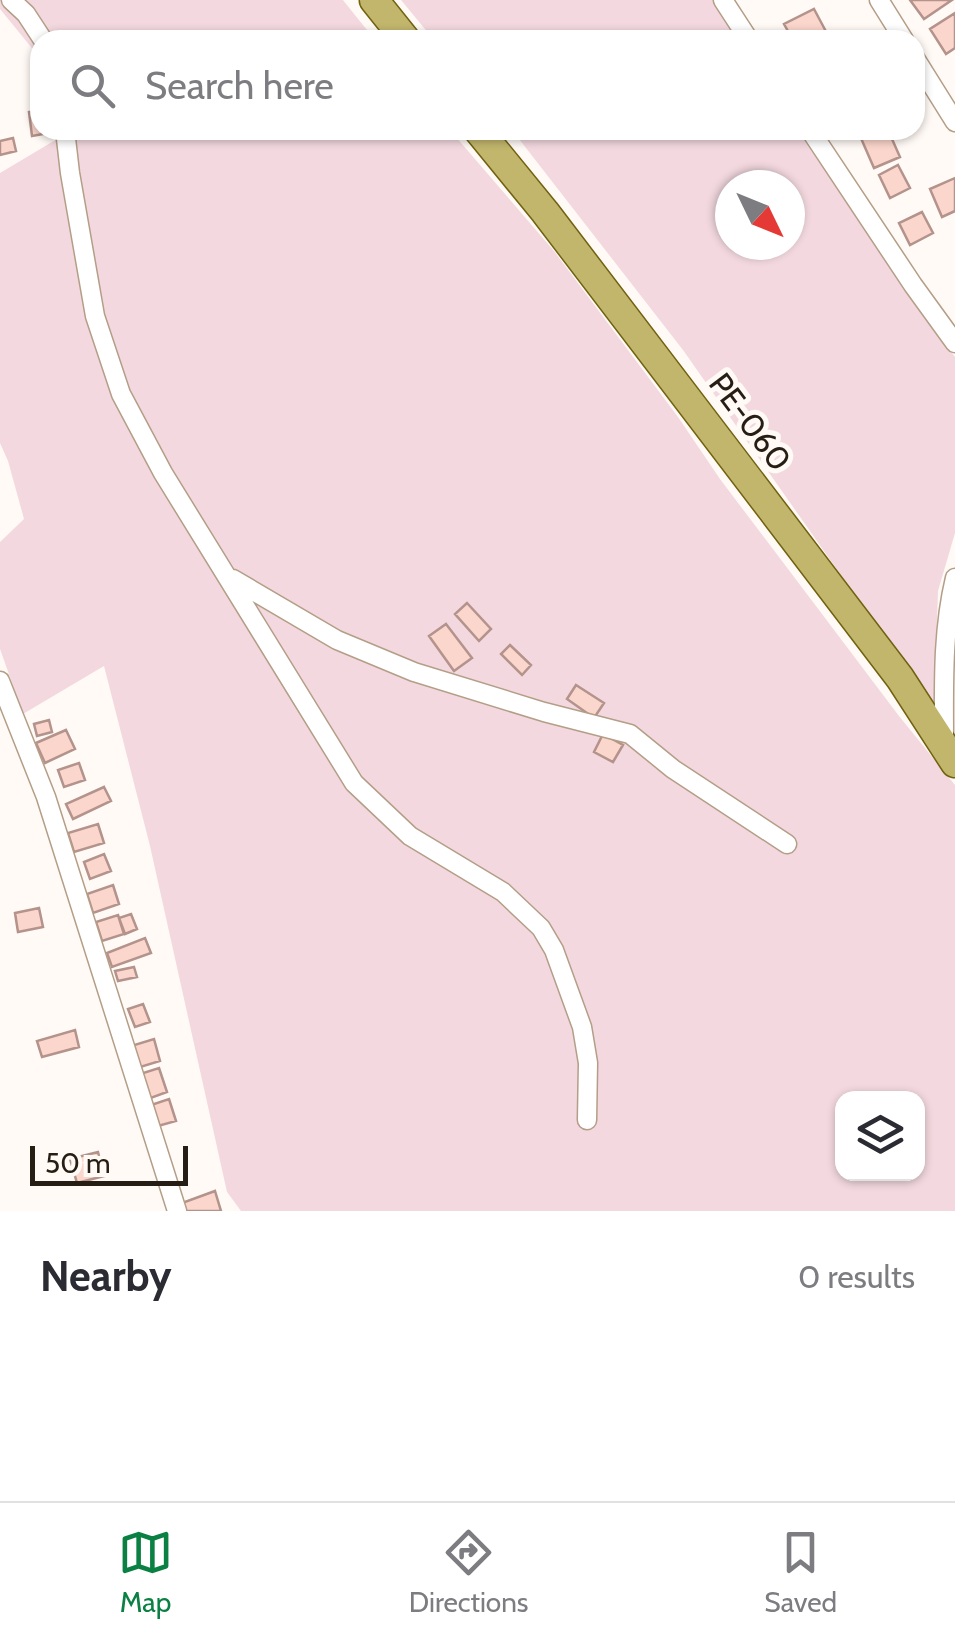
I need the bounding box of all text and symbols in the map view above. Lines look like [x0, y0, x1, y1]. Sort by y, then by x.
search box [30, 30, 925, 140]
icon: search [65, 58, 120, 113]
text: Search here [145, 62, 334, 109]
north arrow [715, 170, 805, 260]
street label: PE-060 [701, 365, 800, 478]
map controls [835, 1091, 925, 1181]
button: layers [835, 1091, 925, 1181]
scale bar [30, 1141, 188, 1186]
text: 50 m [45, 1146, 111, 1180]
text: Nearby [40, 1250, 172, 1302]
text: 0 results [798, 1257, 915, 1296]
tab: Map [118, 1525, 173, 1619]
tab: Directions [409, 1525, 528, 1619]
tab: Saved [764, 1525, 837, 1619]

